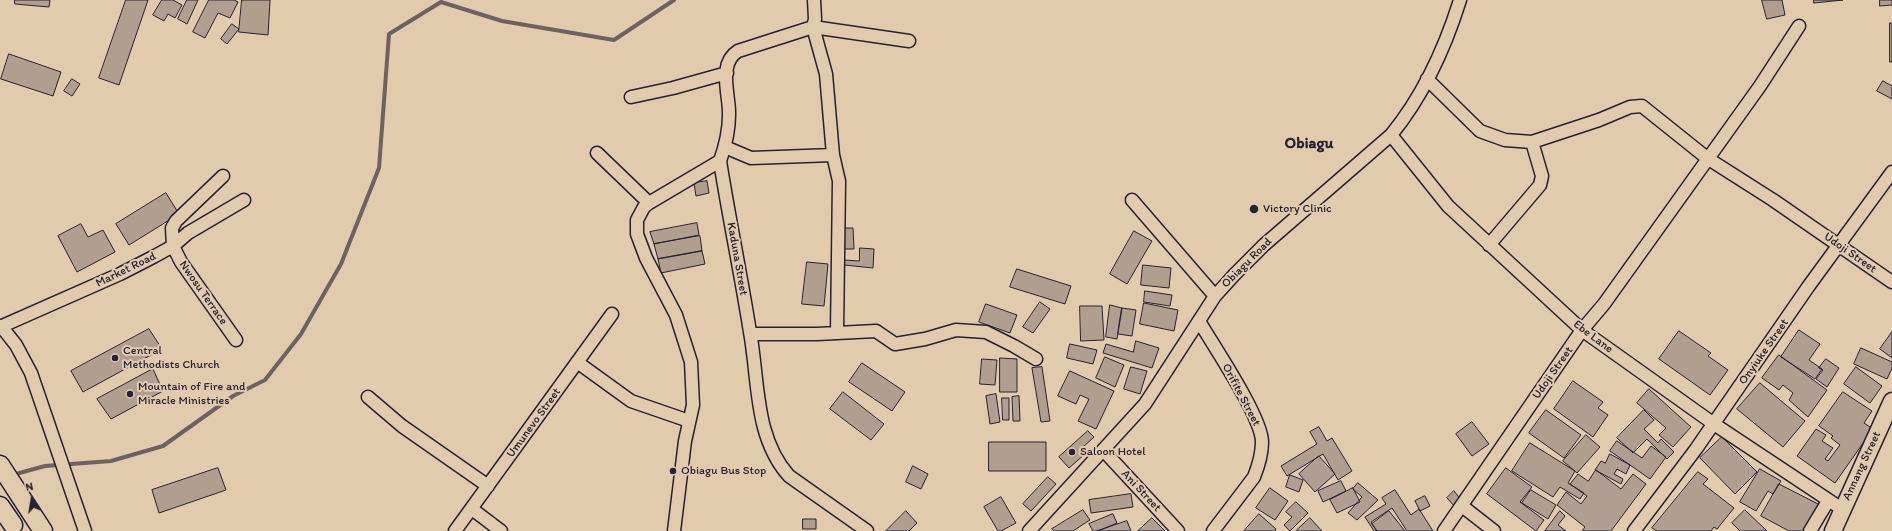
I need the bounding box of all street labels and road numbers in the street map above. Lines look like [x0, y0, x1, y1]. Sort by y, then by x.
street label: Kaduna Street [723, 221, 751, 297]
street label: Udoji Street [1821, 230, 1879, 276]
street label: Obiagu Road [1219, 235, 1275, 291]
street label: Market Road [93, 249, 159, 291]
street label: Nwosu Terrace [176, 258, 230, 328]
street label: Onyiuke Street [1736, 316, 1792, 388]
street label: Ebe Lane [1570, 317, 1616, 357]
street label: Udoji Street [1530, 344, 1576, 402]
street label: Orifite Street [1219, 361, 1263, 429]
street label: Umunevo Street [504, 385, 564, 461]
street label: Annang Street [1840, 429, 1884, 503]
street label: Ani Street [1118, 467, 1164, 515]

